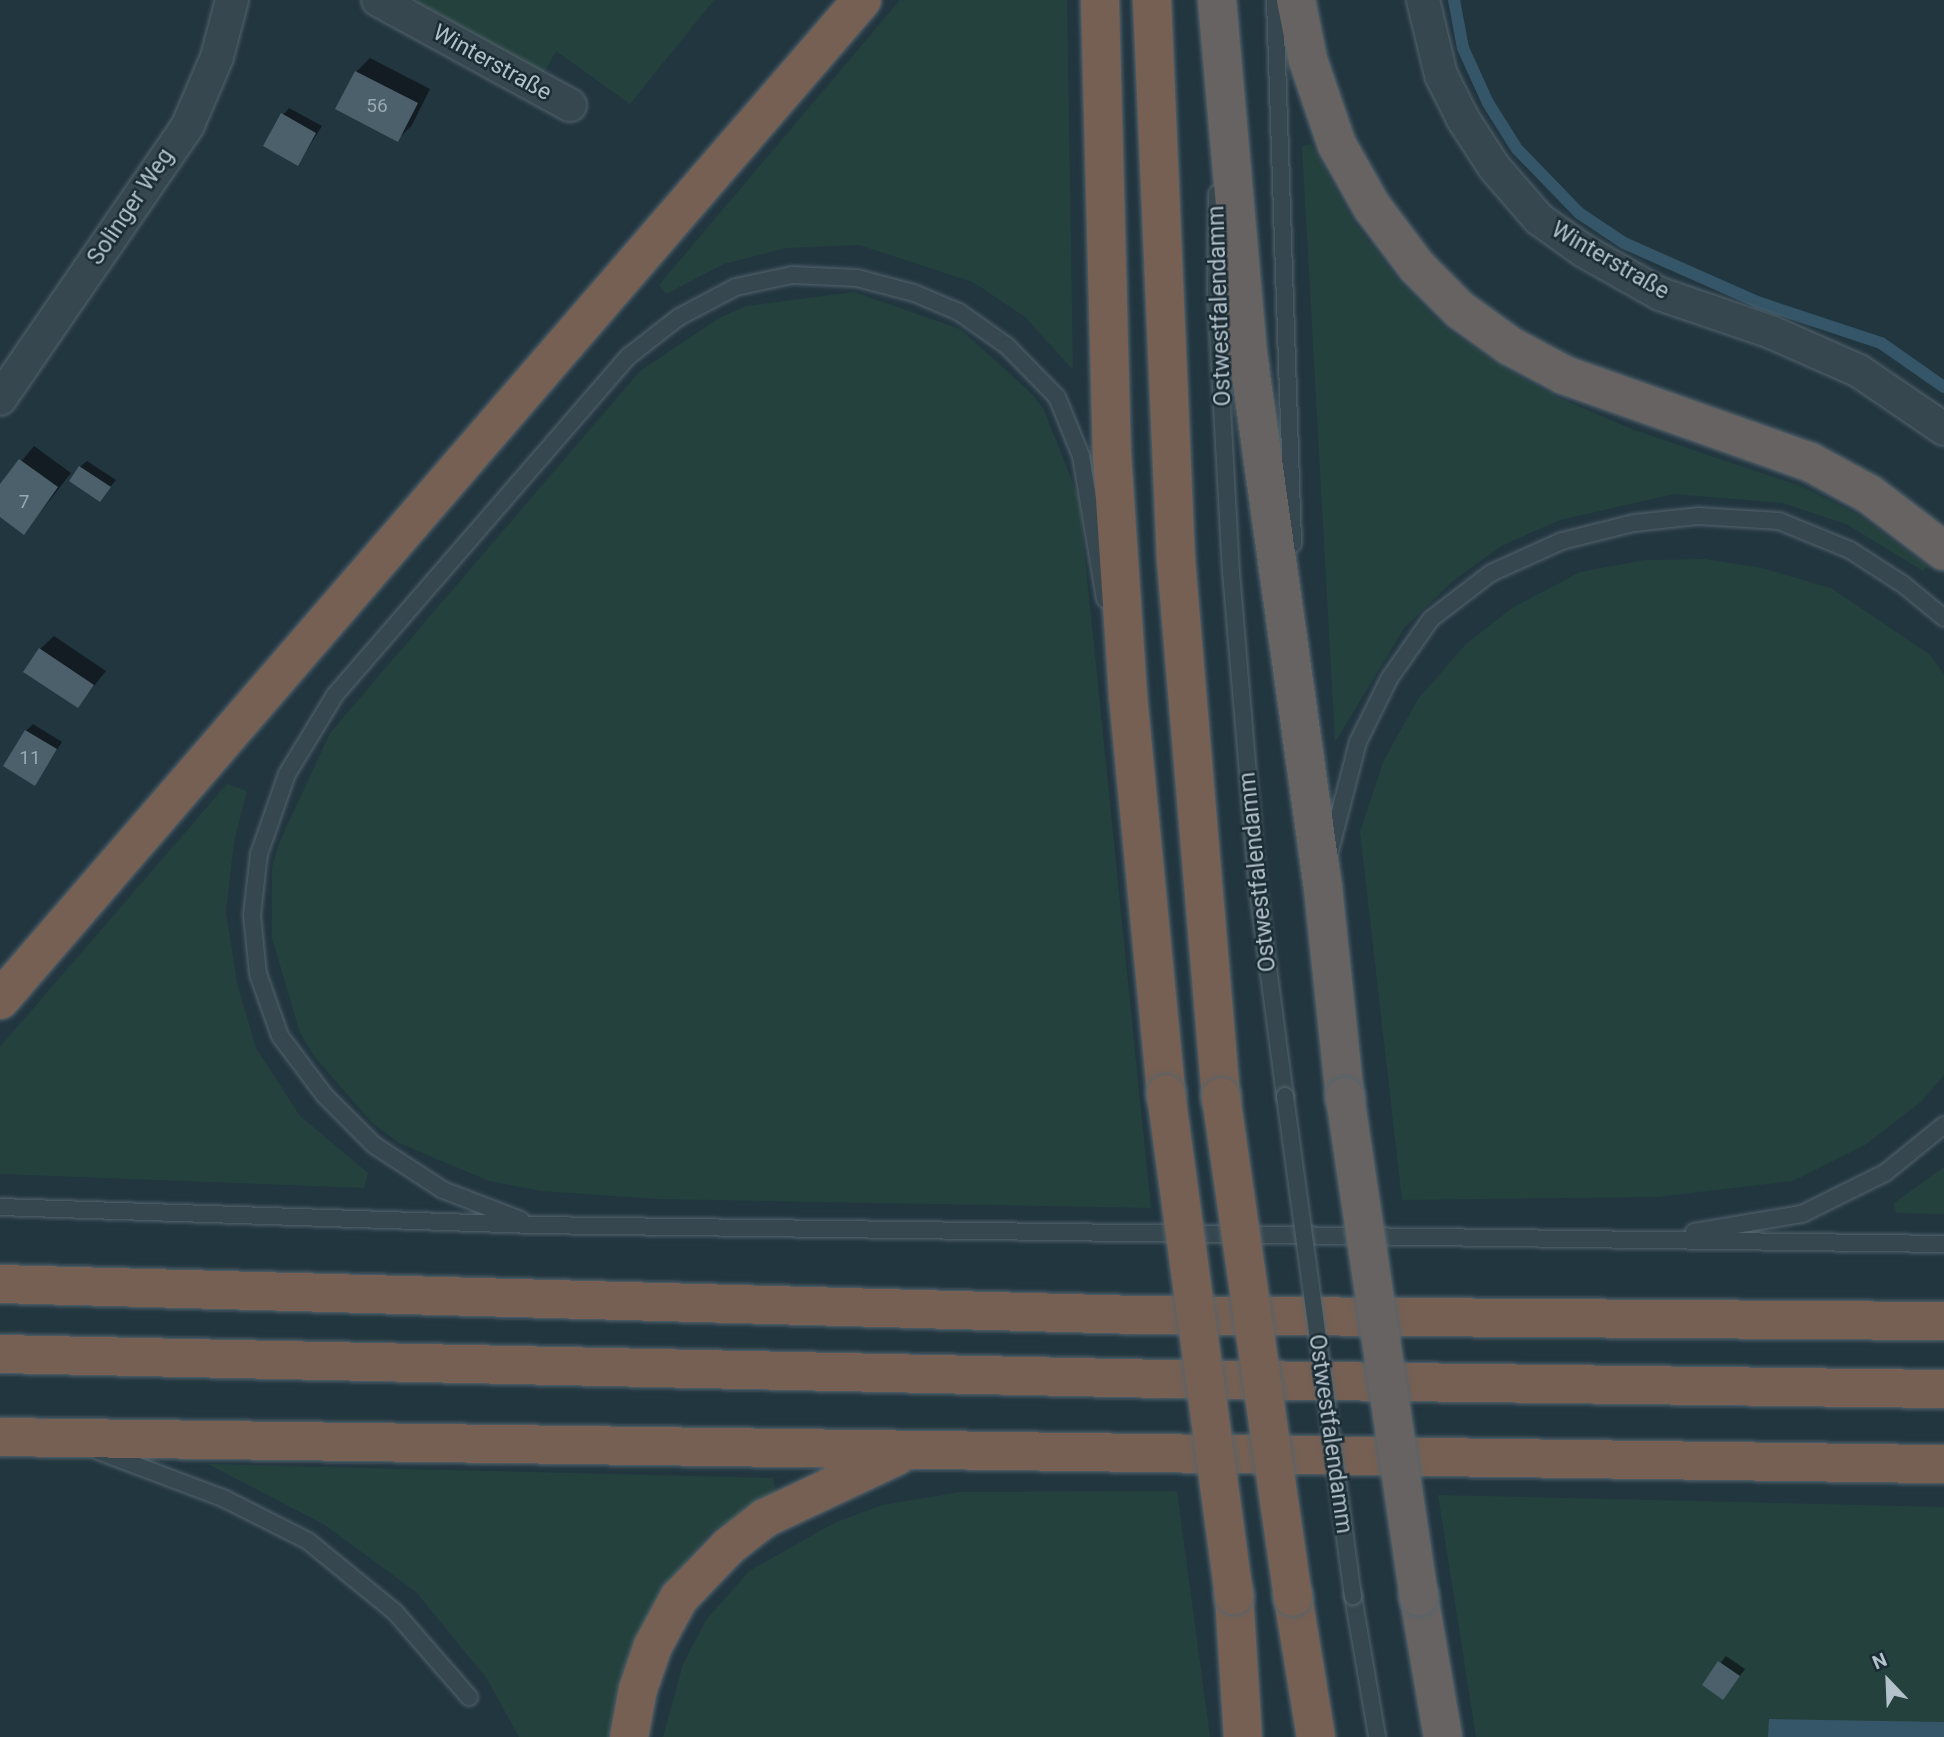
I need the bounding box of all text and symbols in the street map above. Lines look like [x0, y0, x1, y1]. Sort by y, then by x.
street label: Winterstraße [428, 19, 556, 107]
house number: 56 [366, 95, 388, 117]
street label: Solinger Weg [82, 144, 180, 270]
street label: Ostwestfalendamm [1203, 205, 1237, 407]
street label: Winterstraße [1546, 216, 1674, 306]
house number: 7 [19, 491, 29, 513]
house number: 11 [19, 747, 41, 769]
street label: Ostwestfalendamm [1234, 771, 1282, 973]
street label: Ostwestfalendamm [1302, 1333, 1358, 1535]
north arrow [1853, 1646, 1923, 1716]
text: N [1869, 1648, 1890, 1674]

